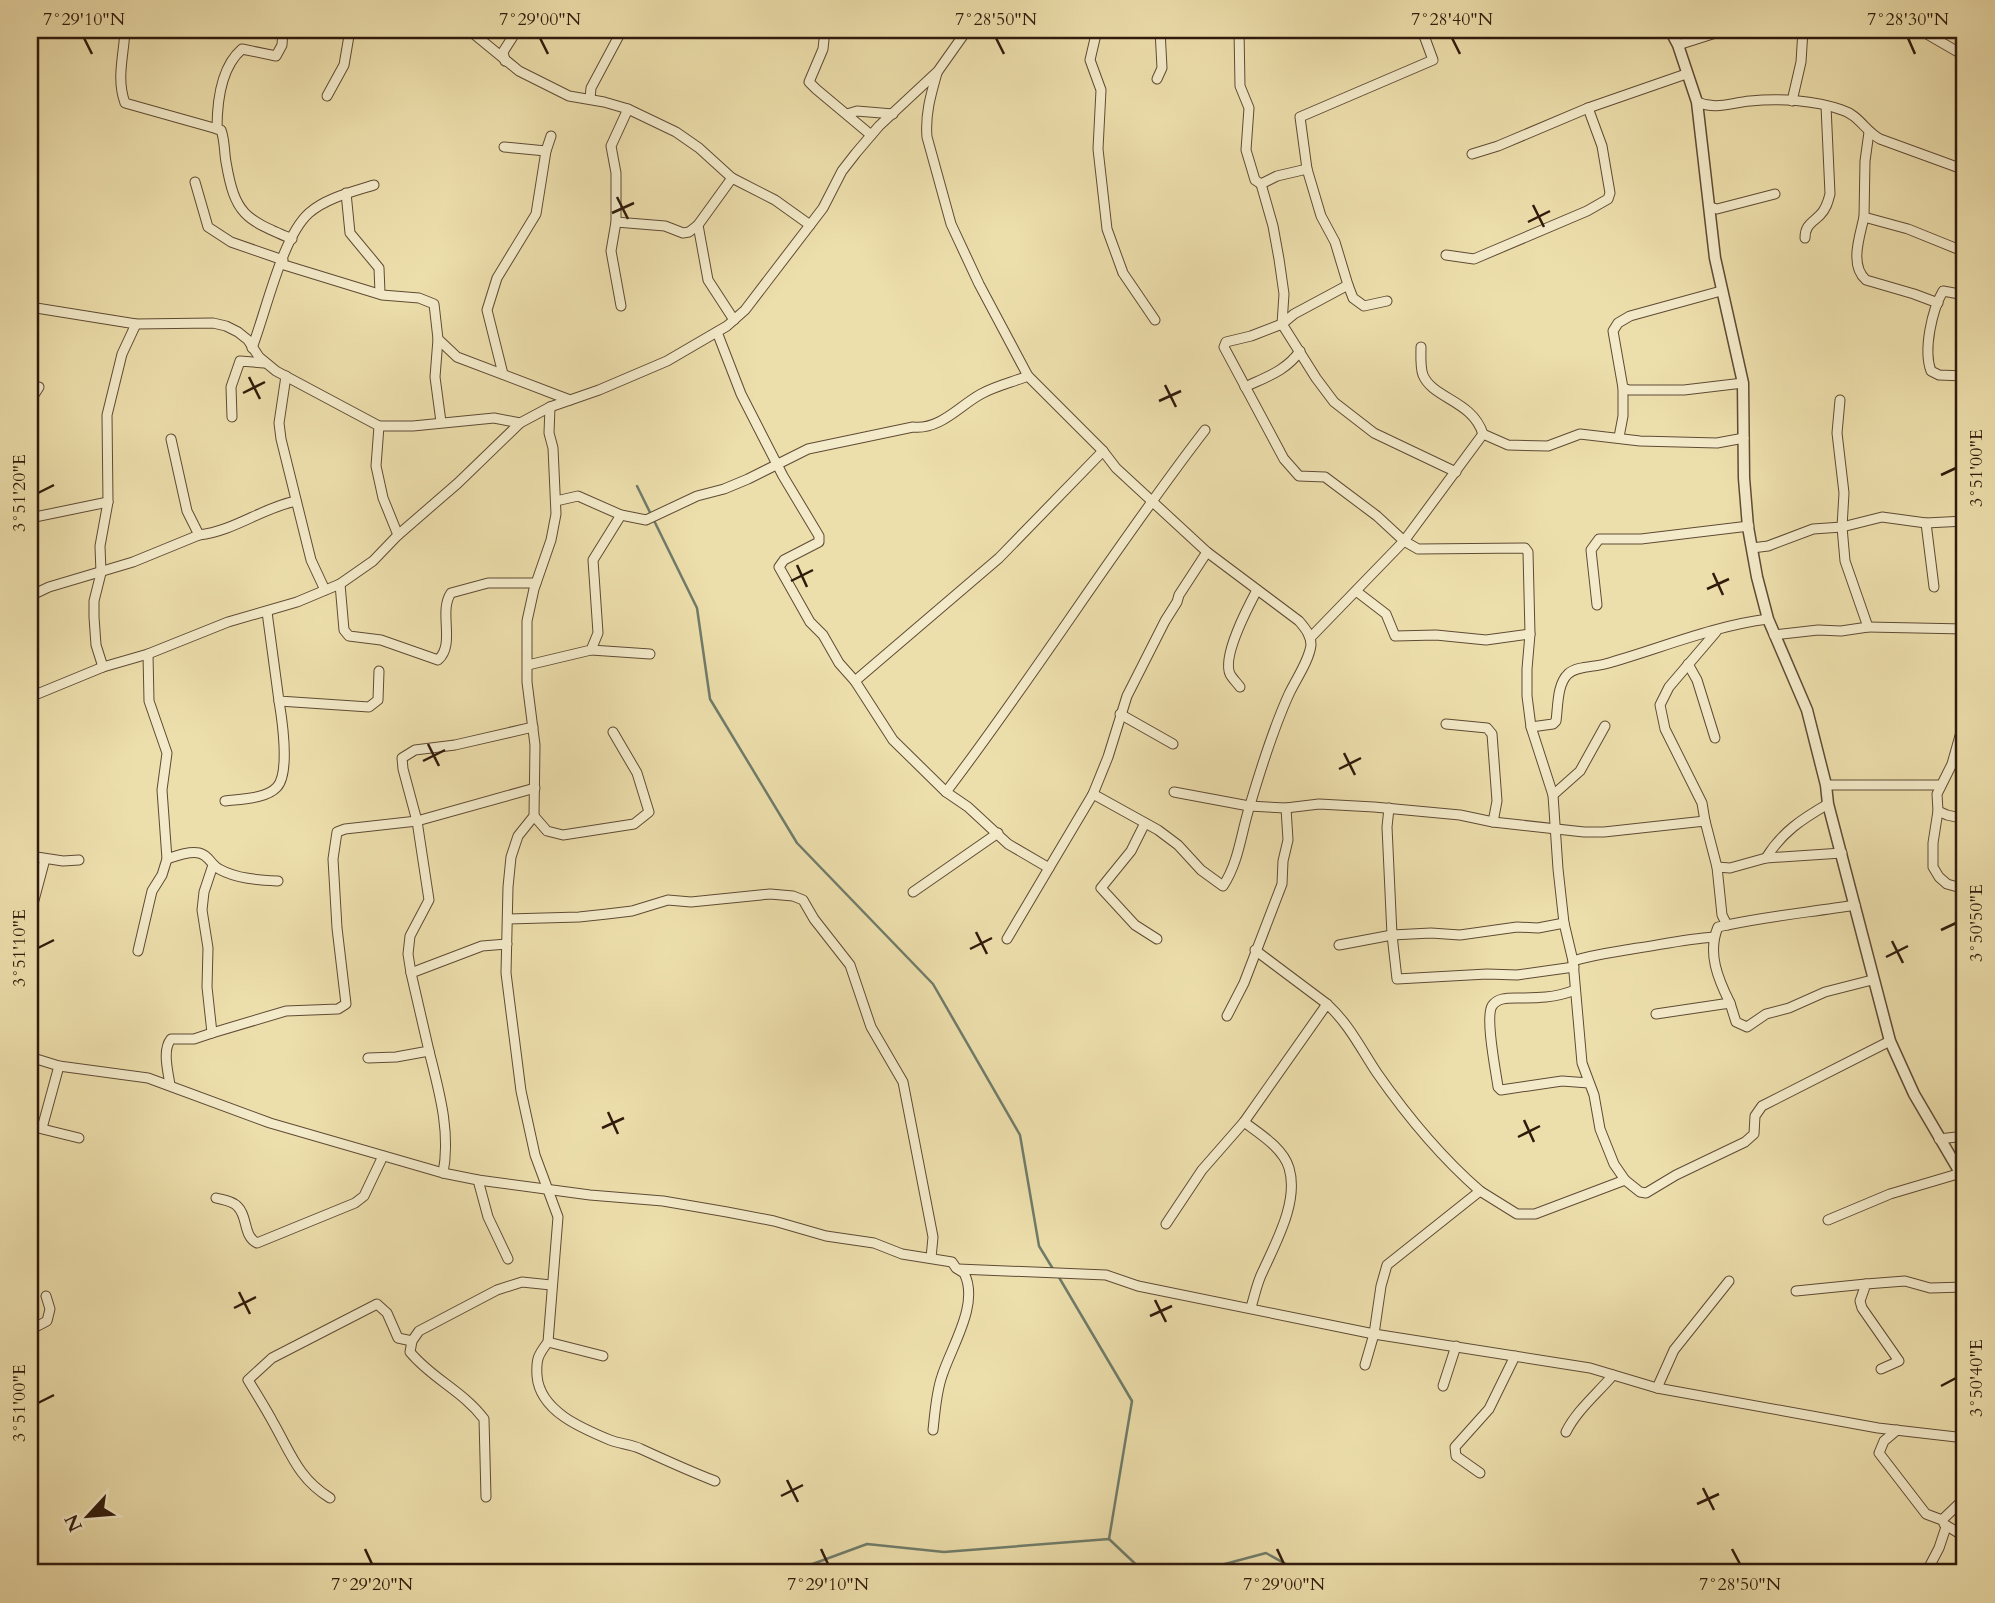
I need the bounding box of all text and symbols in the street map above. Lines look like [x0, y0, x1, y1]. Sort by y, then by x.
text: 7°29'10"N [43, 7, 126, 32]
text: 7°29'00"N [499, 7, 582, 32]
text: 7°28'50"N [955, 7, 1038, 32]
text: 7°28'40"N [1411, 7, 1494, 32]
text: 7°28'30"N [1867, 7, 1950, 32]
text: 3°51'00"E [1964, 429, 1989, 507]
text: 3°51'20"E [7, 454, 32, 532]
text: 3°50'50"E [1964, 884, 1989, 962]
text: 3°51'10"E [7, 909, 32, 987]
text: 3°50'40"E [1964, 1339, 1989, 1417]
text: 3°51'00"E [7, 1364, 32, 1442]
north arrow [52, 1480, 122, 1550]
text: N [58, 1509, 89, 1536]
text: 7°29'20"N [331, 1572, 414, 1597]
text: 7°29'10"N [787, 1572, 870, 1597]
text: 7°29'00"N [1243, 1572, 1326, 1597]
text: 7°28'50"N [1699, 1572, 1782, 1597]

